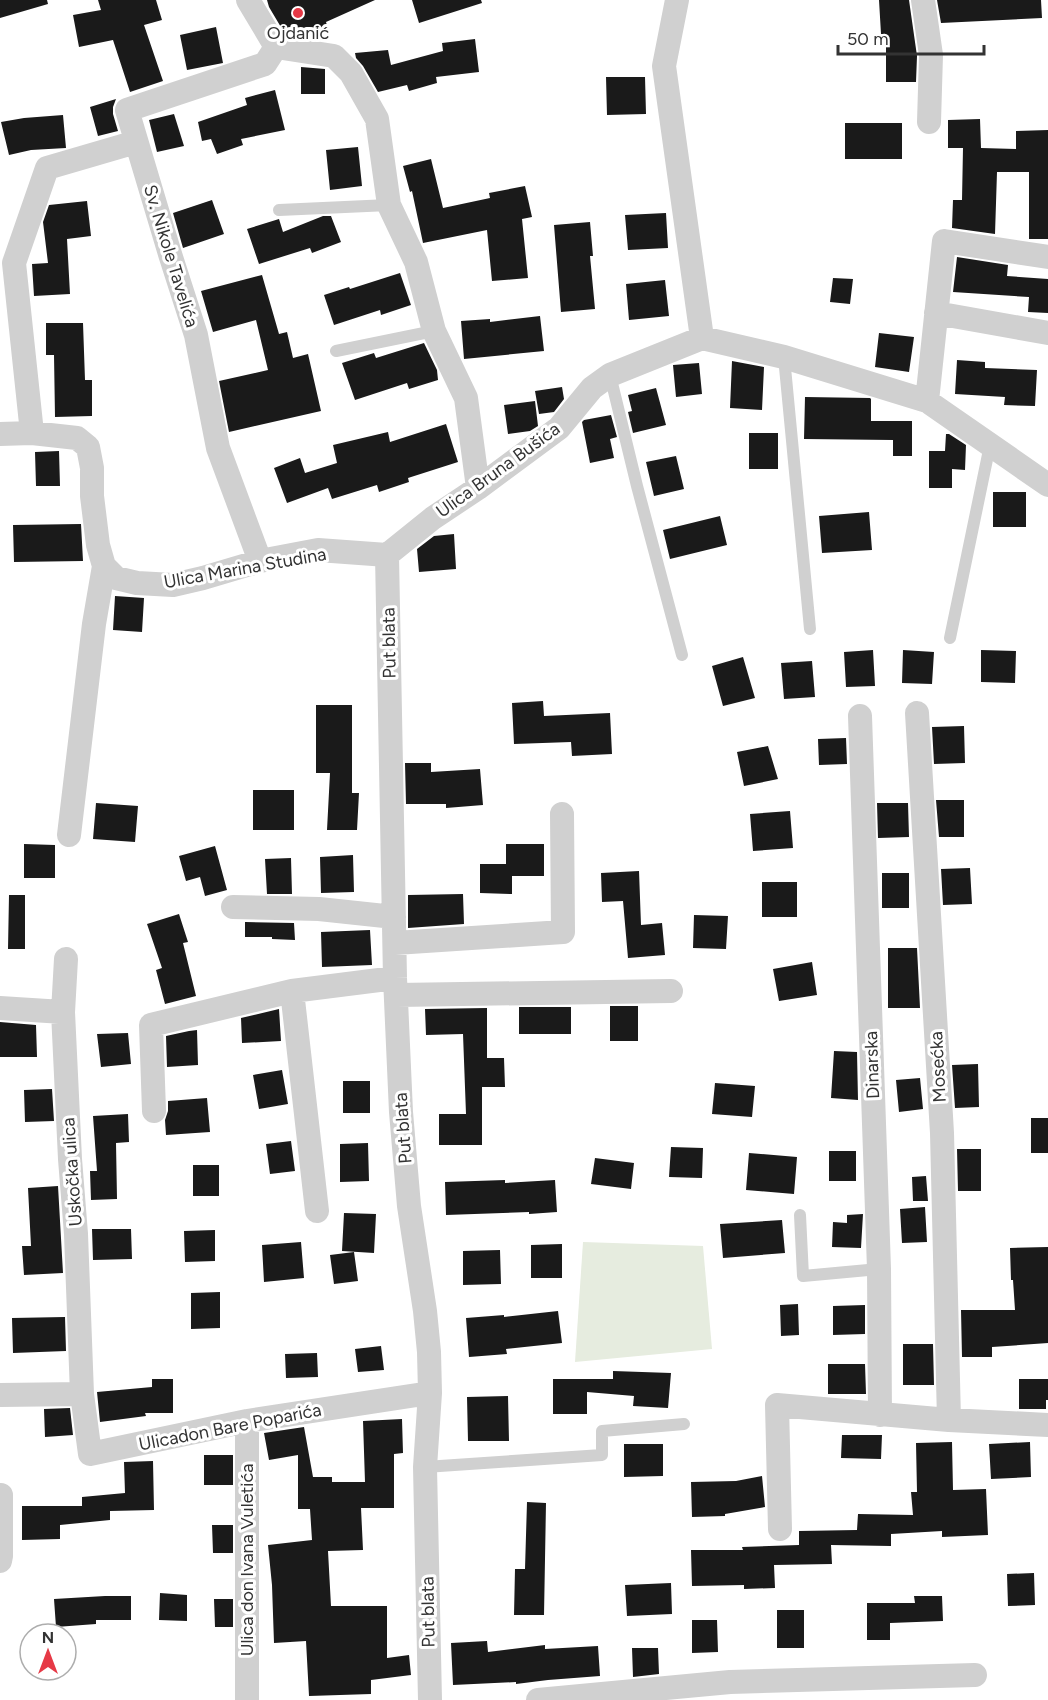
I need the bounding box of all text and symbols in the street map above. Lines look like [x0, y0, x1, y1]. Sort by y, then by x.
marker: Ojdanić [291, 6, 305, 20]
scale bar [838, 18, 984, 56]
place label: Ojdanić [267, 22, 330, 44]
text: 50 m [847, 28, 889, 50]
street label: Sv. Nikole Tavelića [139, 182, 203, 330]
street label: Ulica Bruna Bušića [432, 418, 564, 522]
street label: Ulica Marina Studina [162, 543, 328, 593]
street label: Put blata [377, 607, 401, 679]
street label: Dinarska [860, 1031, 884, 1099]
street label: Mosećka [925, 1031, 951, 1103]
street label: Put blata [390, 1092, 416, 1164]
street label: Uskočka ulica [57, 1117, 87, 1227]
street label: Ulicadon Bare Poparića [137, 1399, 323, 1455]
street label: Ulica don Ivana Vuletića [236, 1464, 258, 1656]
street label: Put blata [416, 1576, 440, 1648]
north arrow [18, 1622, 78, 1682]
text: N [42, 1628, 54, 1647]

